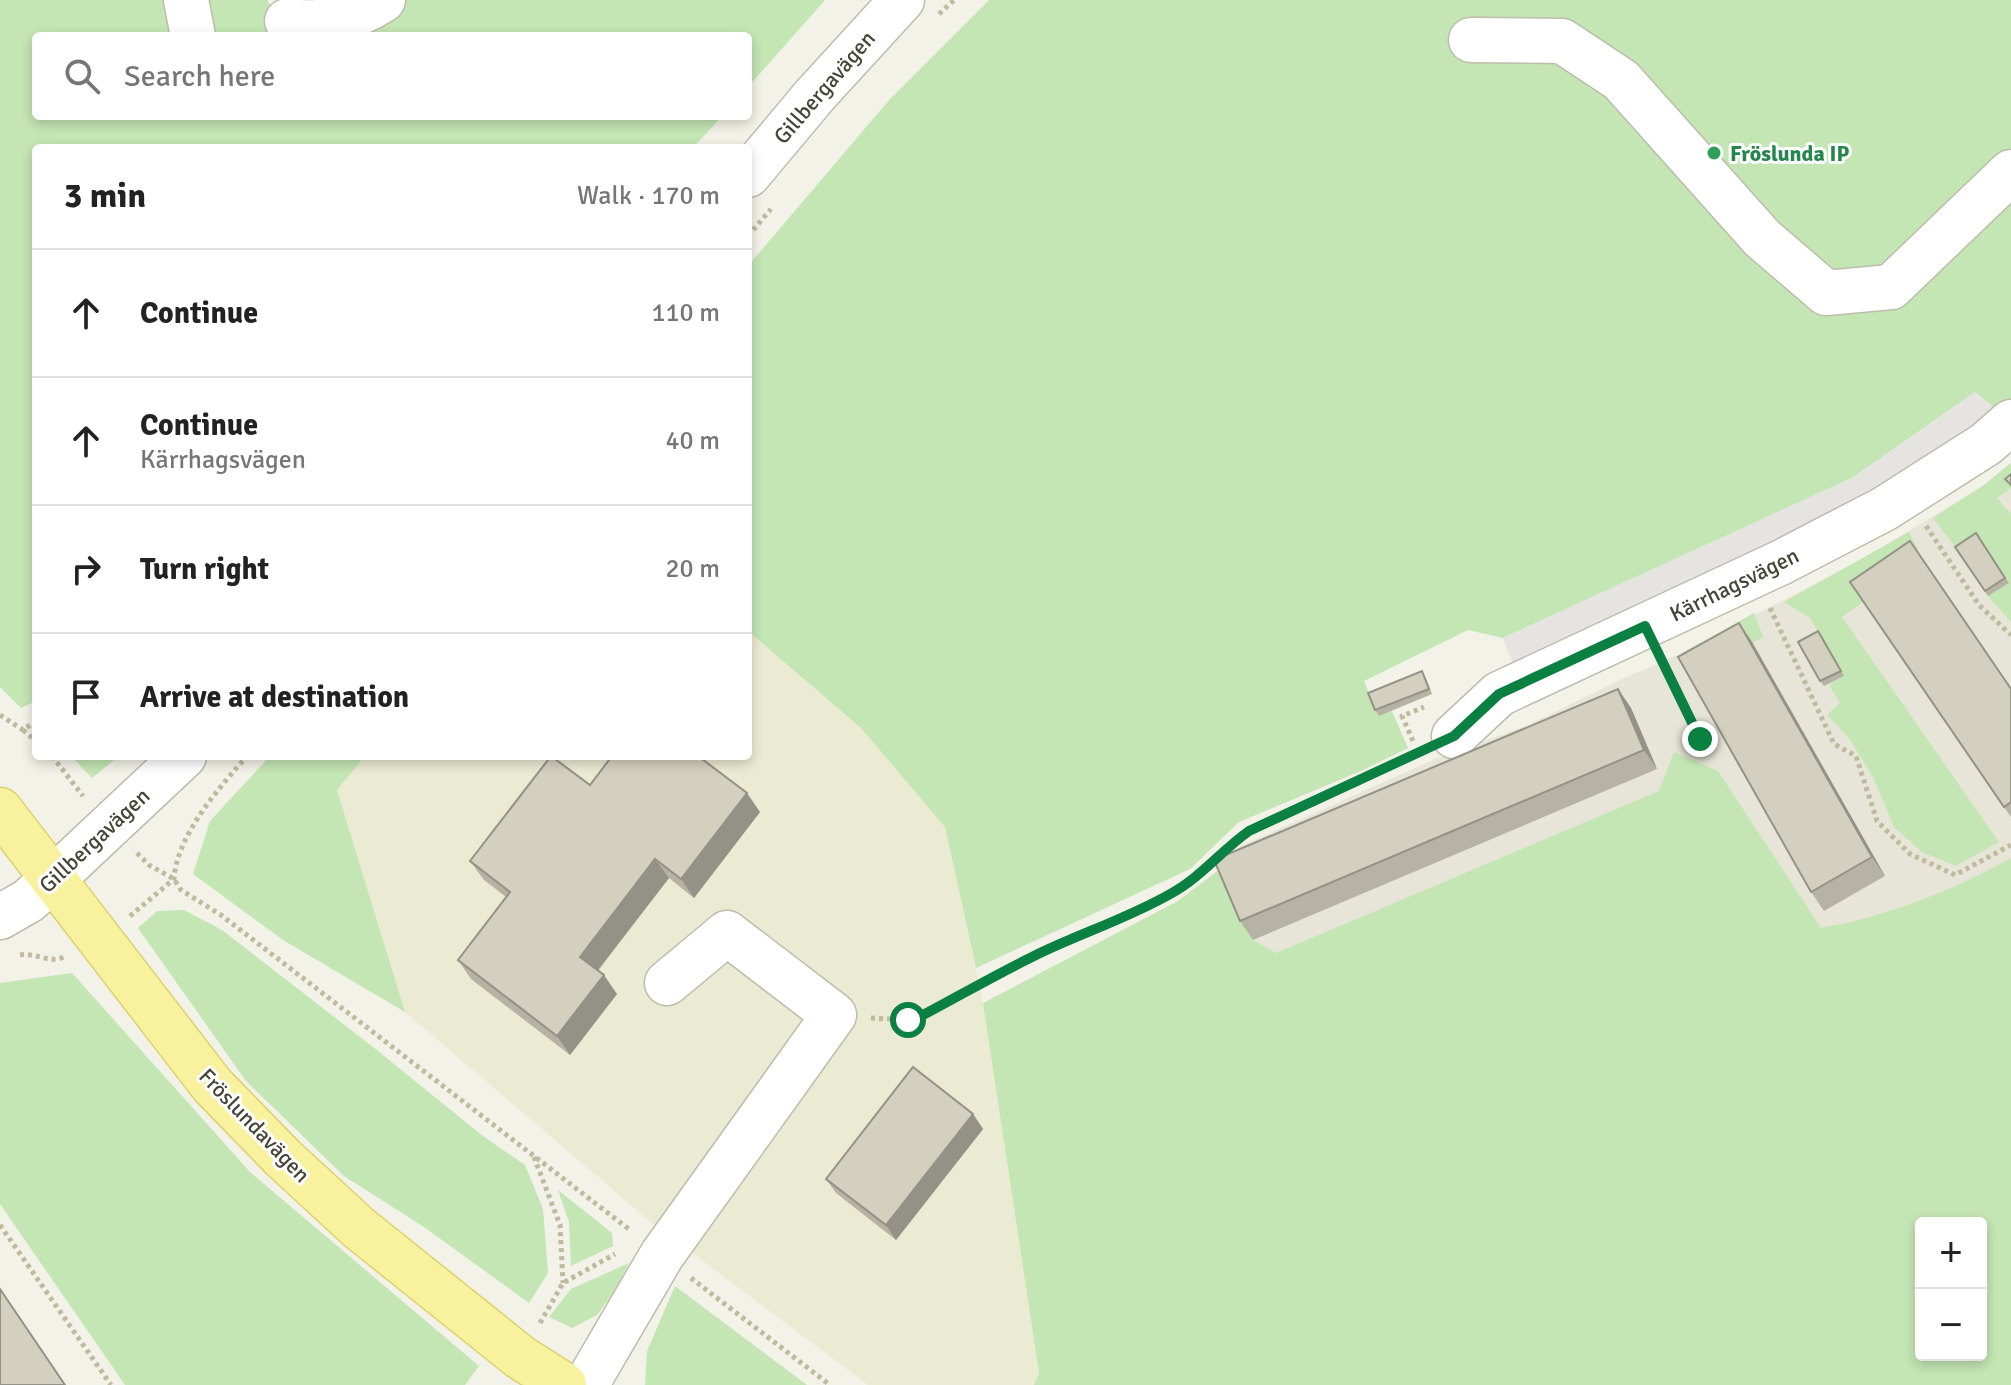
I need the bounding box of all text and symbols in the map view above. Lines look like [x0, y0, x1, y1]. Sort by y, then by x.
street label: Gillbergavägen [768, 25, 881, 150]
search box [32, 32, 752, 120]
icon: search [60, 54, 104, 98]
text: Search here [124, 58, 275, 95]
place label: Fröslunda IP [1730, 140, 1849, 167]
marker: Fröslunda IP [1705, 144, 1723, 162]
text: 3 min [64, 175, 146, 217]
text: Walk · 170 m [577, 180, 720, 212]
icon: ahead [64, 291, 108, 335]
text: Continue [140, 295, 258, 332]
text: 110 m [651, 297, 720, 329]
text: Continue [140, 407, 258, 444]
icon: ahead [64, 419, 108, 463]
text: 40 m [665, 425, 720, 457]
text: Kärrhagsvägen [140, 444, 306, 476]
street label: Kärrhagsvägen [1665, 542, 1803, 627]
icon: right [64, 547, 108, 591]
text: Turn right [140, 551, 269, 588]
text: 20 m [665, 553, 720, 585]
icon: arrive [64, 675, 108, 719]
text: Arrive at destination [140, 679, 409, 716]
route end [1682, 721, 1718, 757]
street label: Gillbergavägen [33, 782, 155, 898]
route start [890, 1002, 926, 1038]
street label: Fröslundavägen [193, 1063, 316, 1188]
map controls [1915, 1217, 1987, 1361]
button: + [1915, 1217, 1987, 1289]
button: − [1915, 1289, 1987, 1361]

